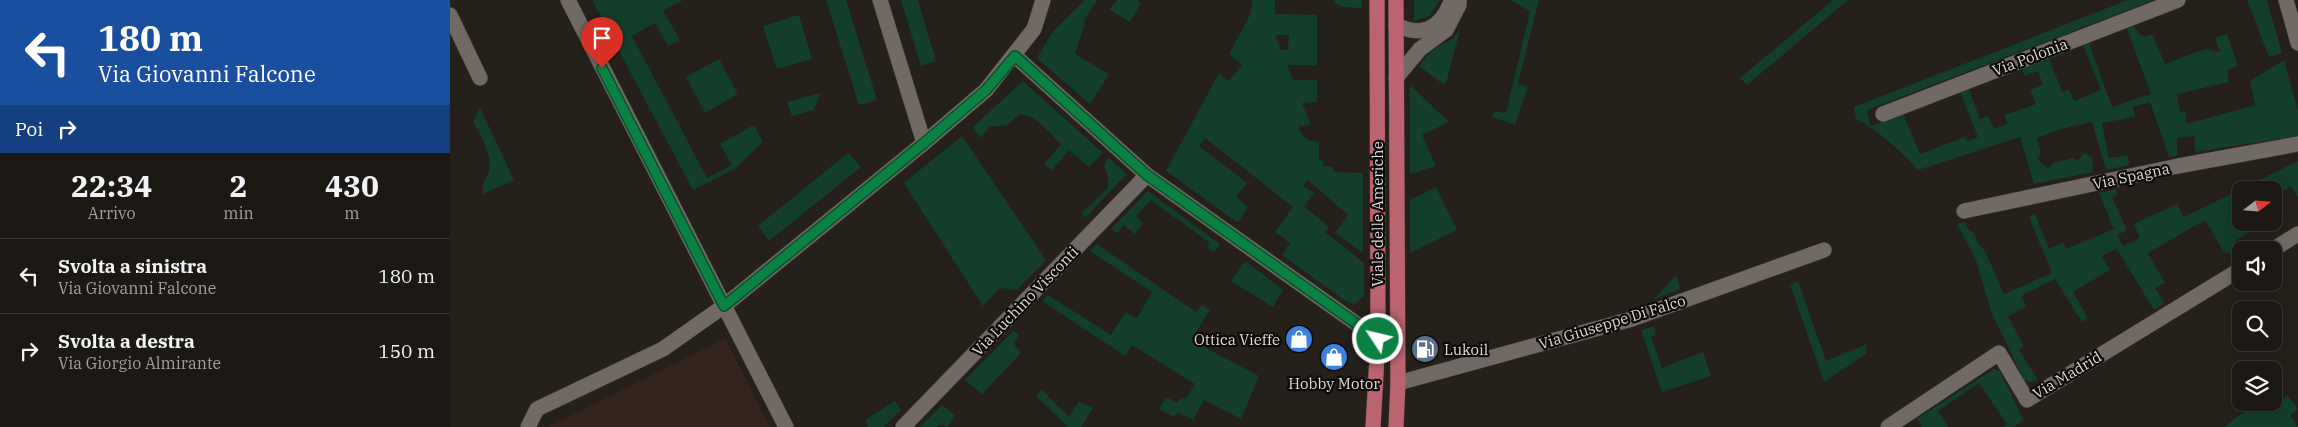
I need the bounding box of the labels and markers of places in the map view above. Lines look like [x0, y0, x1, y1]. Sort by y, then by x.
pin [581, 17, 623, 68]
shop icon: Ottica Vieffe [1284, 324, 1314, 354]
place label: Ottica Vieffe [1194, 330, 1280, 349]
fuel station icon: Lukoil [1410, 334, 1440, 364]
place label: Lukoil [1444, 340, 1488, 359]
shop icon: Hobby Motor [1319, 342, 1349, 372]
place label: Hobby Motor [1288, 374, 1380, 393]

